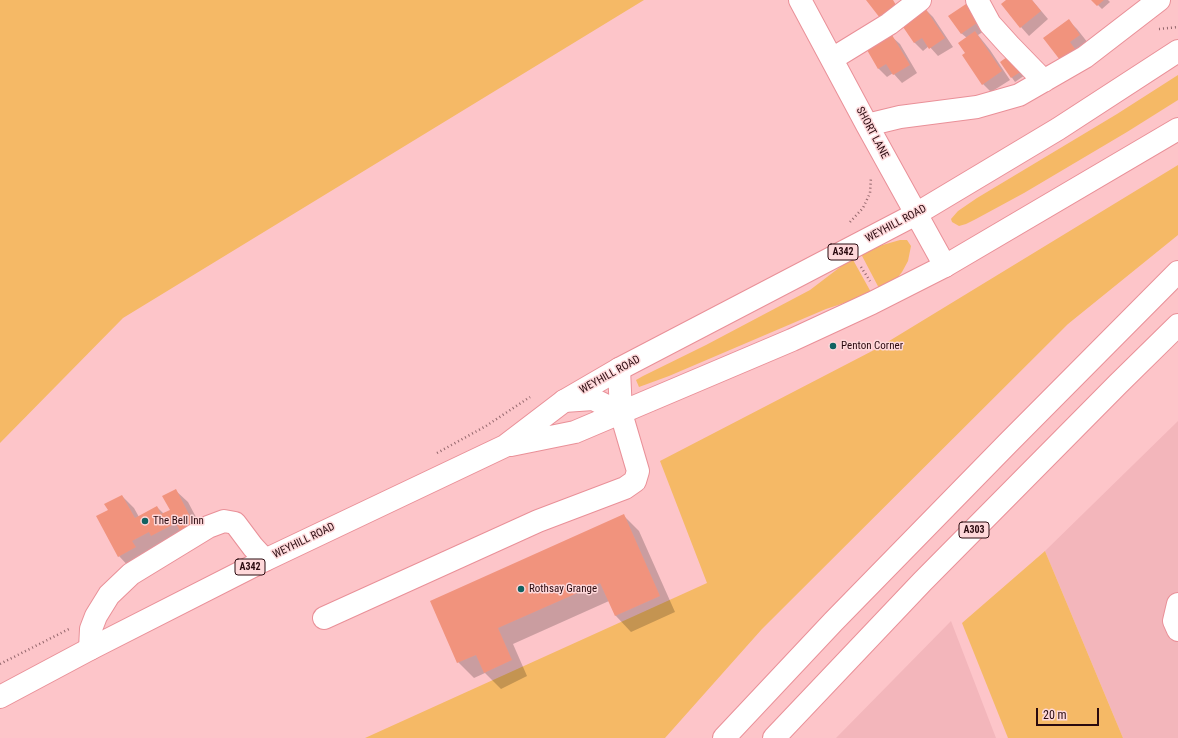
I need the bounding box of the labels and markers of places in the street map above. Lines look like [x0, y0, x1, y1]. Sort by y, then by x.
place label: Penton Corner [841, 339, 903, 353]
marker: Penton Corner [828, 341, 838, 351]
place label: The Bell Inn [153, 514, 204, 528]
marker: The Bell Inn [140, 516, 150, 526]
place label: Rothsay Grange [529, 582, 597, 596]
marker: Rothsay Grange [516, 584, 526, 594]

